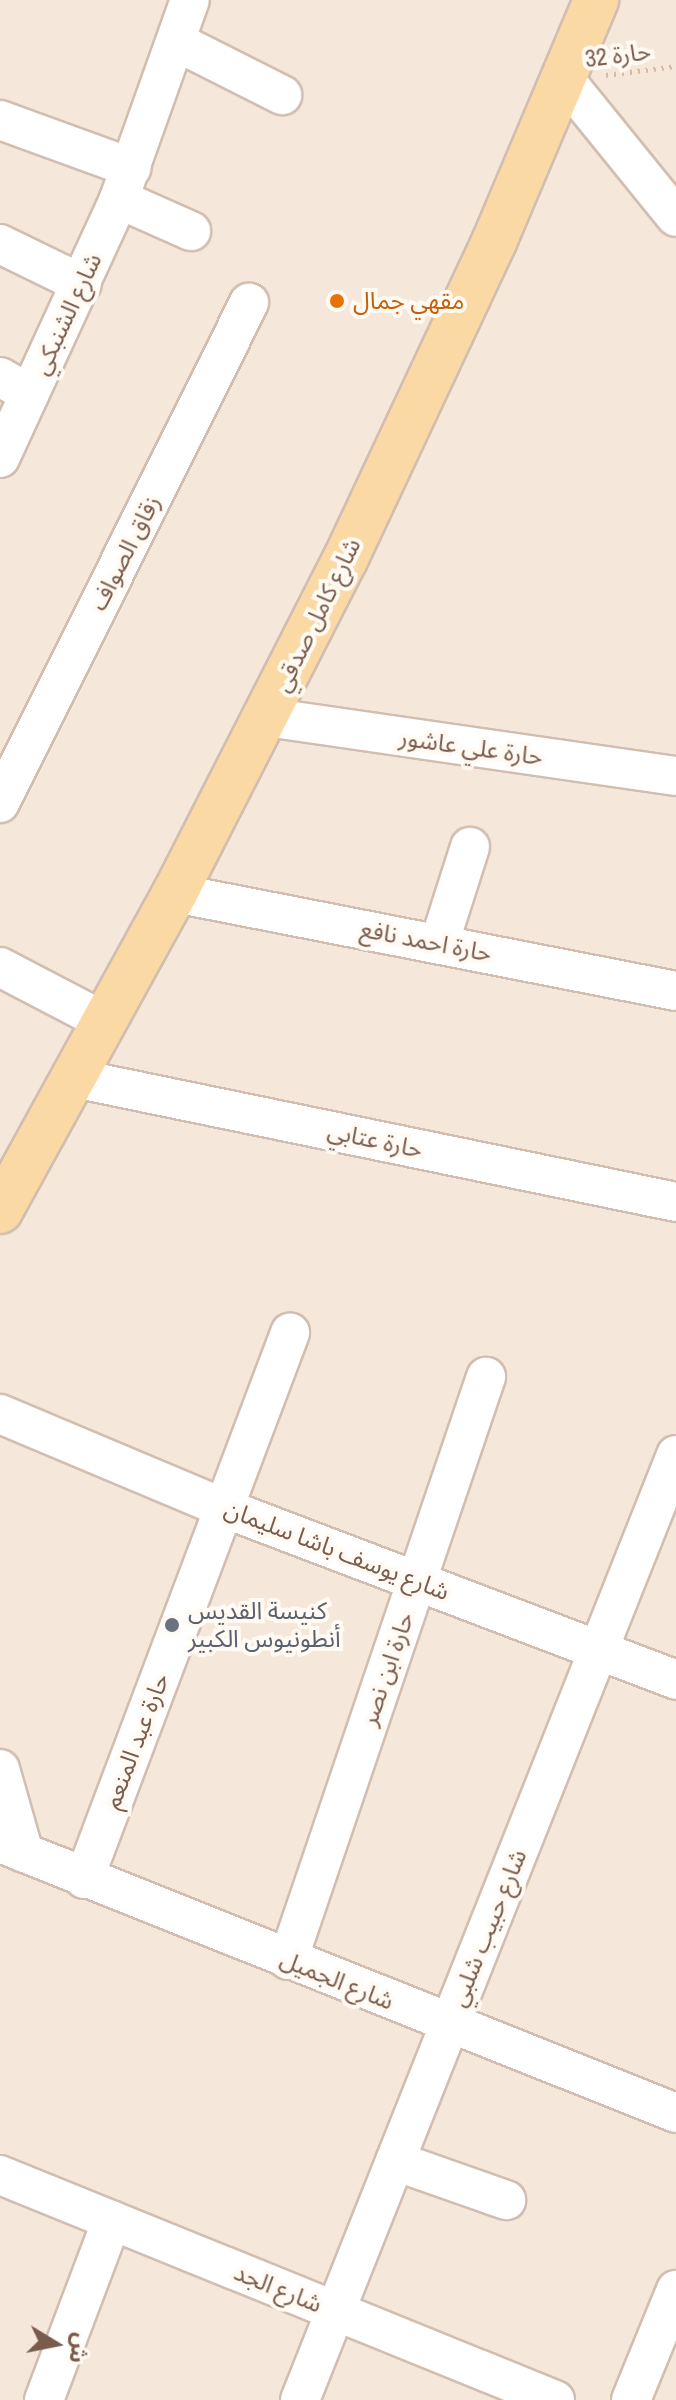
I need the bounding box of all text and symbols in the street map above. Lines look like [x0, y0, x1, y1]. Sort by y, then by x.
street label: حارة 32 [583, 37, 653, 73]
street label: شارع الشنبكي [26, 249, 108, 379]
place label: مقهي جمال [353, 287, 464, 315]
marker: مقهي جمال [328, 292, 346, 310]
street label: زقاق الصواف [84, 491, 166, 615]
street label: شارع كامل صدقي [267, 533, 367, 697]
street label: حارة علي عاشور [397, 723, 545, 771]
street label: حارة احمد نافع [358, 914, 494, 968]
street label: حارة عتابي [325, 1116, 425, 1164]
street label: شارع يوسف باشا سليمان [221, 1494, 453, 1606]
place label: كنيسة القديس أنطونيوس الكبير [188, 1597, 341, 1653]
street label: حارة ابن نصر [354, 1608, 420, 1730]
marker: كنيسة القديس أنطونيوس الكبير [163, 1616, 181, 1634]
street label: حارة عبد المنعم [97, 1669, 175, 1813]
street label: شارع حبيب شلبي [443, 1845, 533, 2011]
street label: شارع الجميل [276, 1944, 398, 2016]
street label: شارع الجد [230, 2257, 326, 2319]
north arrow [16, 2304, 96, 2384]
text: ش [62, 2331, 97, 2366]

